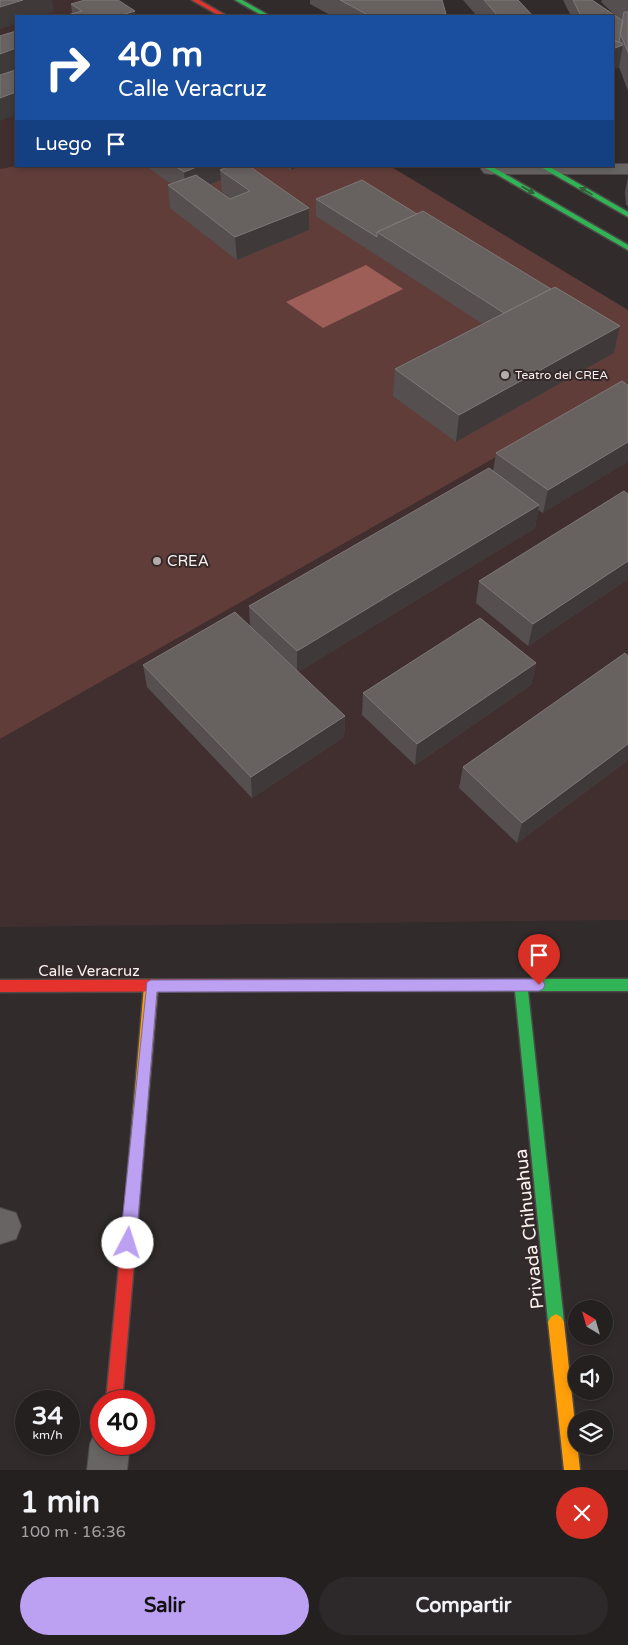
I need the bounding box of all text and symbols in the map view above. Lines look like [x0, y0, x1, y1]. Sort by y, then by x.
text: 40 m [118, 34, 203, 76]
icon: right [35, 35, 100, 100]
text: Calle Veracruz [118, 76, 267, 102]
icon: arrive [102, 130, 130, 158]
text: Luego [35, 133, 92, 155]
one-way arrow [521, 186, 534, 195]
one-way arrow [579, 187, 592, 196]
place label: Teatro del CREA [515, 368, 608, 382]
marker: Teatro del CREA [499, 369, 511, 381]
place label: CREA [167, 552, 209, 570]
marker: CREA [151, 555, 163, 567]
pin [518, 934, 560, 985]
icon: arrive [525, 941, 553, 969]
street label: Calle Veracruz [38, 962, 140, 980]
street label: Privada Chihuahua [510, 1148, 548, 1310]
position arrow [101, 1216, 153, 1268]
north arrow [568, 1300, 612, 1345]
map controls [568, 1300, 613, 1455]
button: sound [568, 1355, 613, 1400]
speed limit sign: 40 [90, 1390, 155, 1455]
text: 34 [32, 1401, 63, 1431]
button: layers [568, 1410, 613, 1455]
text: km/h [32, 1428, 63, 1442]
text: 1 min [20, 1484, 100, 1521]
button: close [556, 1487, 608, 1539]
text: 100 m · 16:36 [20, 1522, 126, 1542]
button: Salir [20, 1577, 309, 1635]
button: Compartir [319, 1577, 608, 1635]

